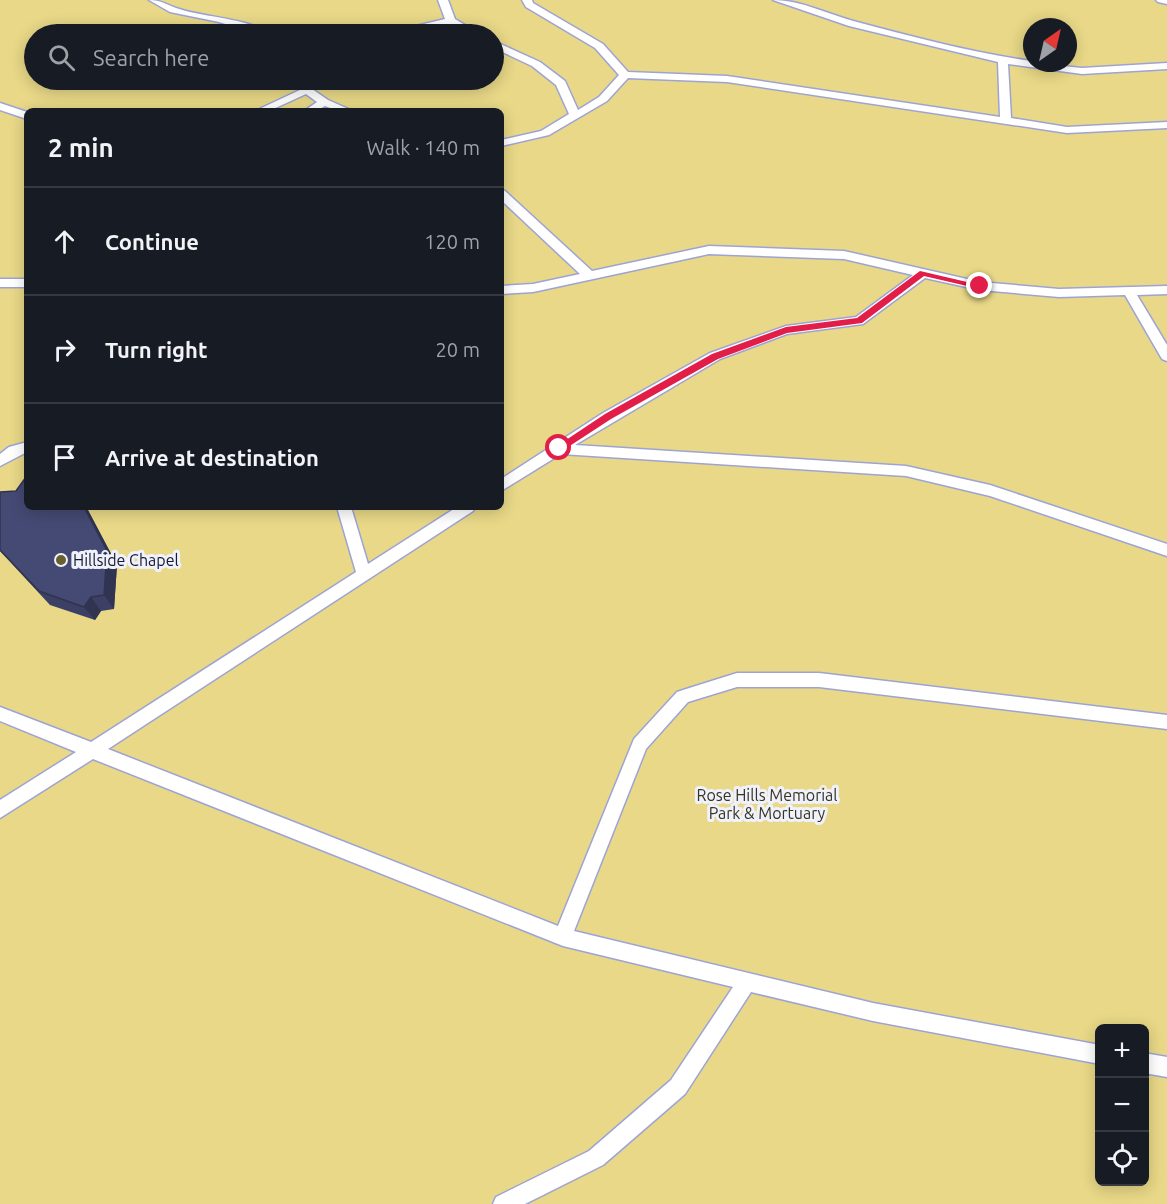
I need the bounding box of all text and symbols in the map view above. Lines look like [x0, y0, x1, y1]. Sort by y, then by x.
north arrow [1023, 18, 1077, 72]
search box [24, 24, 504, 90]
icon: search [45, 41, 78, 74]
text: Search here [93, 45, 209, 70]
text: 2 min [48, 133, 114, 162]
text: Walk · 140 m [367, 136, 480, 159]
icon: ahead [48, 225, 81, 258]
text: Continue [105, 229, 199, 254]
text: 120 m [424, 230, 480, 253]
route end [966, 272, 992, 298]
icon: right [48, 333, 81, 366]
text: Turn right [105, 337, 207, 362]
text: 20 m [436, 338, 480, 361]
route start [545, 434, 571, 460]
icon: arrive [48, 441, 81, 474]
text: Arrive at destination [105, 445, 319, 470]
place label: Hillside Chapel [73, 551, 179, 569]
marker: Hillside Chapel [54, 553, 68, 567]
park label: Rose Hills Memorial Park & Mortuary [696, 786, 838, 822]
map controls [1095, 1024, 1149, 1186]
button: + [1095, 1024, 1149, 1078]
button: − [1095, 1078, 1149, 1132]
button: locate [1095, 1132, 1149, 1186]

